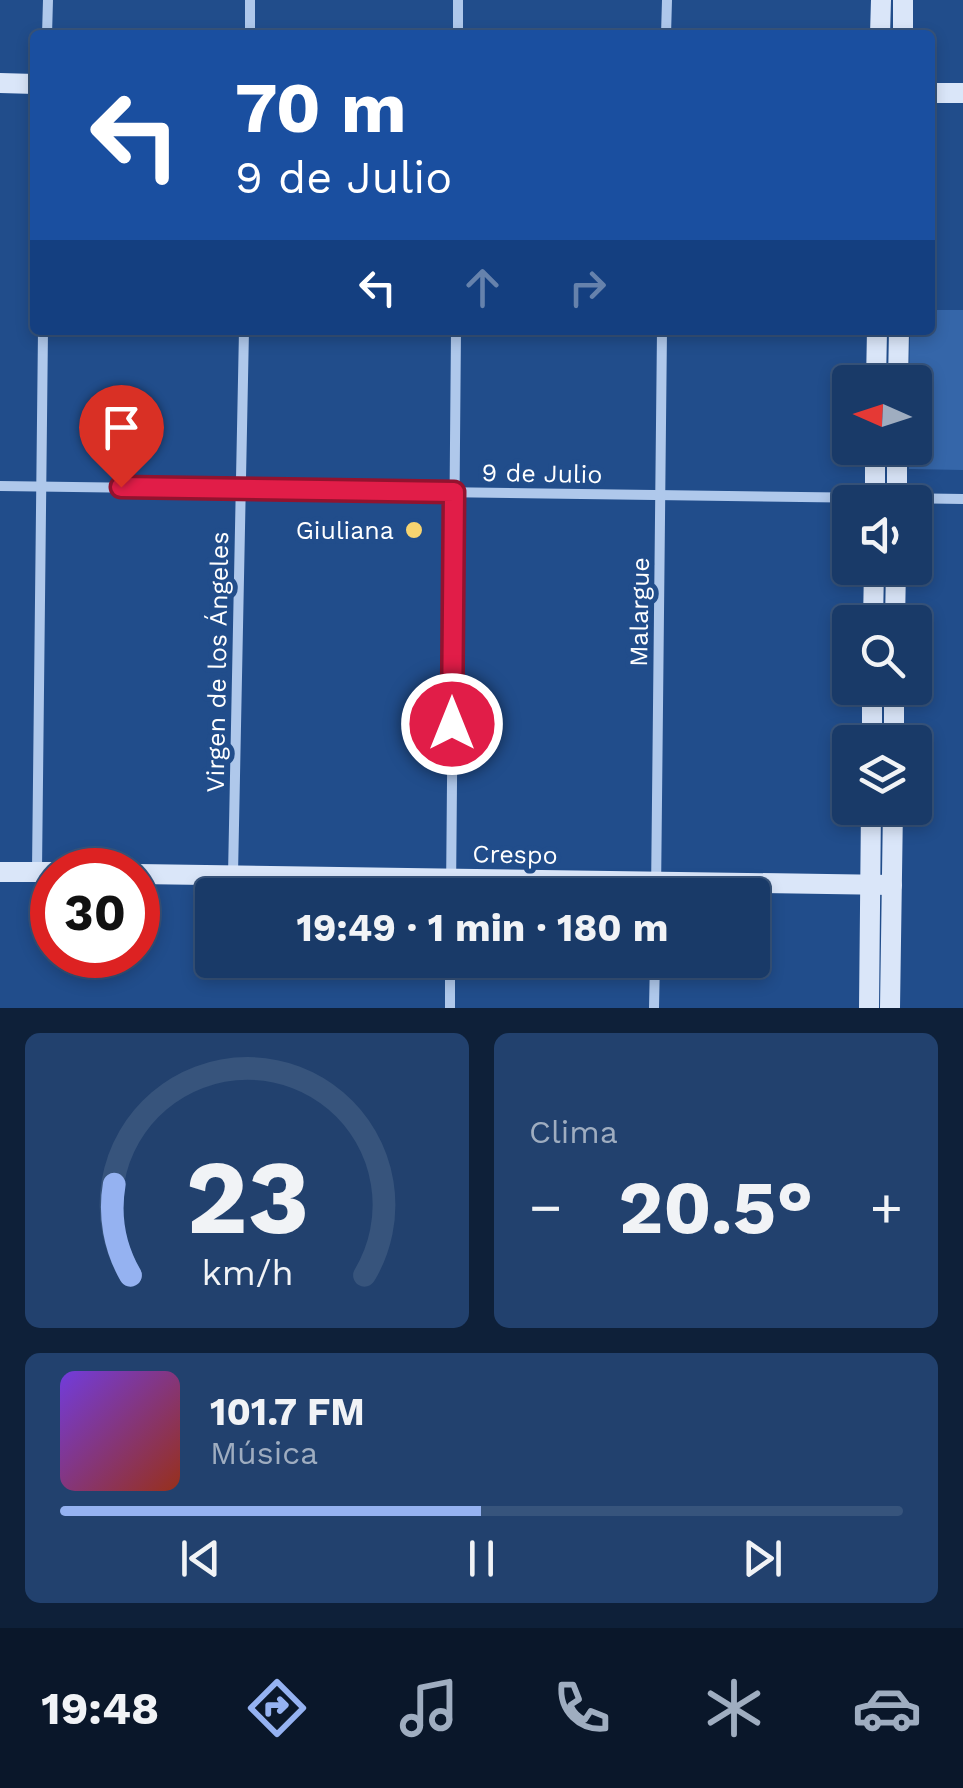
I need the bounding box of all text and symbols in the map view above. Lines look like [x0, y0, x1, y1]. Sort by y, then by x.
text: 70 m [235, 67, 407, 149]
icon: left [70, 70, 200, 200]
text: 9 de Julio [235, 151, 452, 204]
icon: left [350, 260, 405, 315]
icon: ahead [455, 260, 510, 315]
icon: right [560, 260, 615, 315]
north arrow [832, 365, 932, 465]
map controls [832, 365, 932, 825]
pin [79, 385, 164, 488]
icon: arrive [94, 400, 149, 455]
street label: 9 de Julio [481, 458, 603, 489]
button: sound [832, 485, 932, 585]
place label: Giuliana [296, 516, 394, 545]
marker: Giuliana [403, 519, 425, 541]
street label: Virgen de los Ángeles [201, 531, 234, 793]
street label: Malargue [624, 557, 655, 667]
button: search [832, 605, 932, 705]
position arrow [400, 672, 504, 776]
button: layers [832, 725, 932, 825]
street label: Crespo [472, 839, 558, 870]
speed limit sign: 30 [30, 848, 160, 978]
text: 19:49 · 1 min · 180 m [297, 906, 668, 950]
text: Clima [529, 1113, 618, 1151]
text: 23 [185, 1136, 309, 1258]
text: 20.5° [619, 1163, 813, 1251]
text: − [529, 1175, 562, 1239]
text: + [870, 1175, 903, 1239]
text: km/h [201, 1252, 293, 1294]
text: 101.7 FM [210, 1390, 365, 1434]
text: Música [210, 1434, 318, 1472]
icon: previous [173, 1531, 228, 1586]
icon: pause [454, 1531, 509, 1586]
icon: next [735, 1531, 790, 1586]
icon: directions [242, 1673, 312, 1743]
icon: music [394, 1673, 464, 1743]
icon: phone [547, 1673, 617, 1743]
icon: climate [699, 1673, 769, 1743]
icon: car [852, 1673, 922, 1743]
text: 19:48 [41, 1682, 159, 1735]

